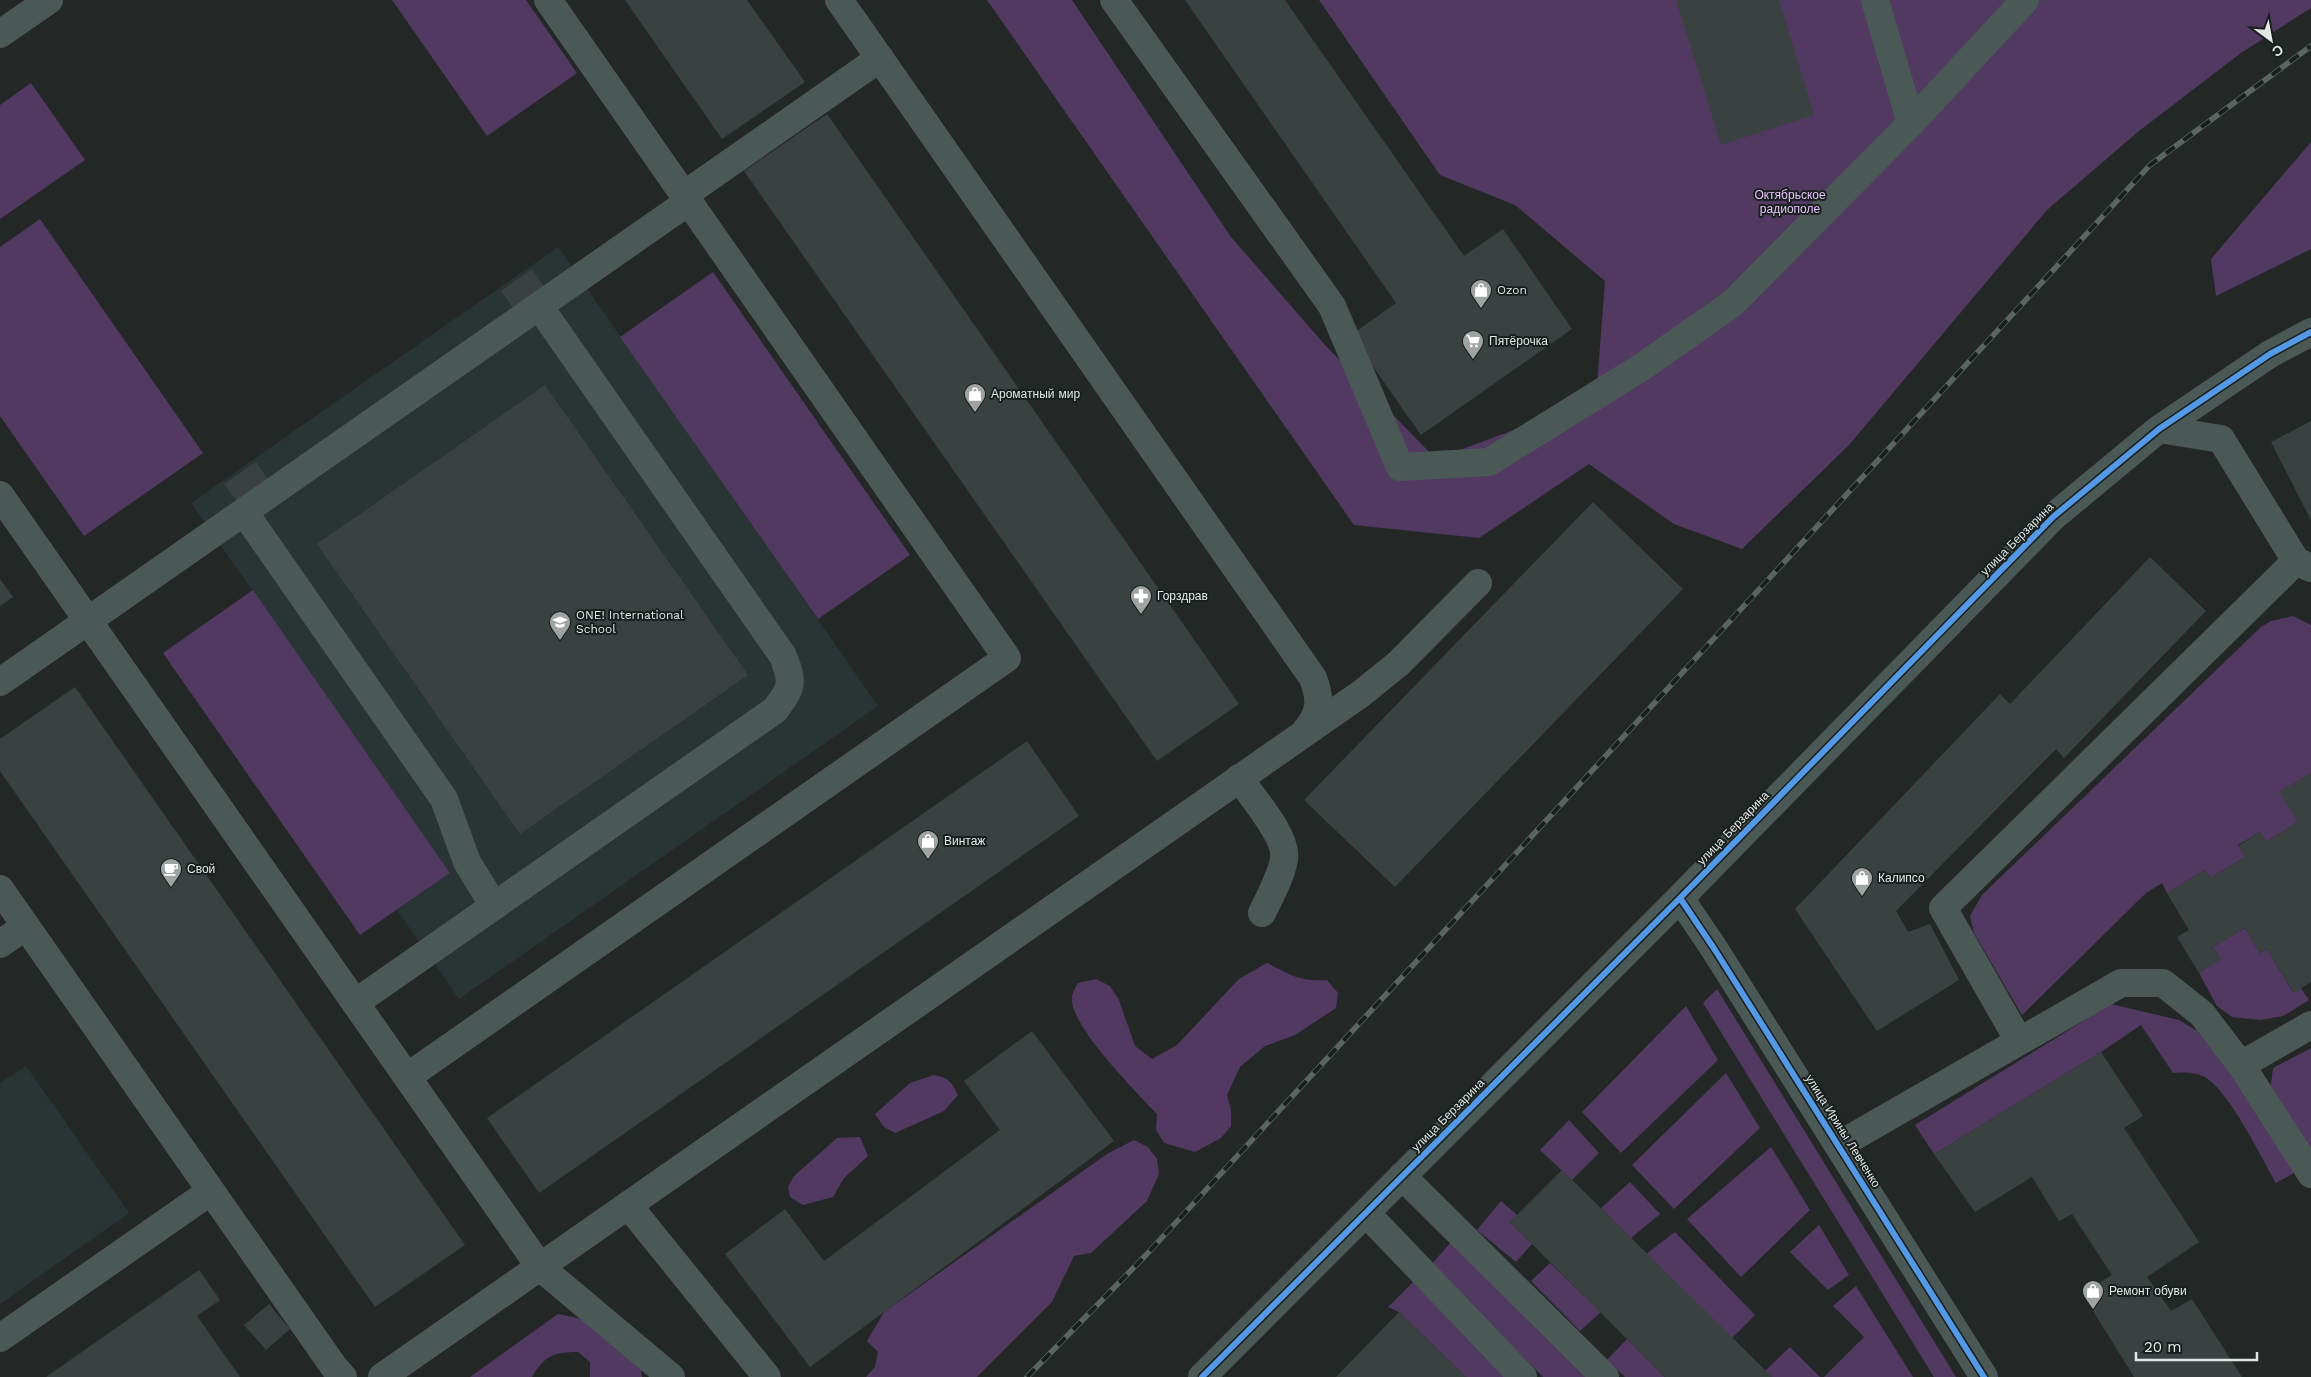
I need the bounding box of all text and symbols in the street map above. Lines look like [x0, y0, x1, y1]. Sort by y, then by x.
north arrow [2246, 15, 2296, 65]
text: С [2269, 42, 2286, 60]
park label: Октябрьское радиополе [1754, 188, 1826, 216]
shop icon: Ozon [1469, 278, 1493, 309]
place label: Ozon [1497, 283, 1527, 297]
supermarket icon: Пятёрочка [1461, 329, 1485, 360]
place label: Пятёрочка [1489, 334, 1548, 348]
shop icon: Ароматный мир [963, 382, 987, 413]
place label: Ароматный мир [991, 387, 1081, 401]
street label: улица Берзарина [1978, 500, 2056, 578]
pharmacy icon: Горздрав [1129, 584, 1153, 615]
place label: Горздрав [1157, 589, 1208, 603]
place label: ONE! International School [576, 608, 684, 636]
school or university icon: ONE! International School [548, 610, 572, 641]
street label: улица Берзарина [1694, 788, 1772, 868]
shop icon: Винтаж [916, 829, 940, 860]
place label: Винтаж [944, 834, 985, 848]
cafe icon: Свой [159, 857, 183, 888]
place label: Свой [187, 862, 215, 876]
shop icon: Калипсо [1850, 866, 1874, 897]
place label: Калипсо [1878, 871, 1925, 885]
street label: улица Ирины Левченко [1803, 1072, 1884, 1190]
street label: улица Берзарина [1409, 1076, 1487, 1154]
shop icon: Ремонт обуви [2081, 1279, 2105, 1310]
place label: Ремонт обуви [2109, 1284, 2187, 1298]
scale bar [2136, 1330, 2257, 1362]
text: 20 m [2144, 1338, 2182, 1356]

